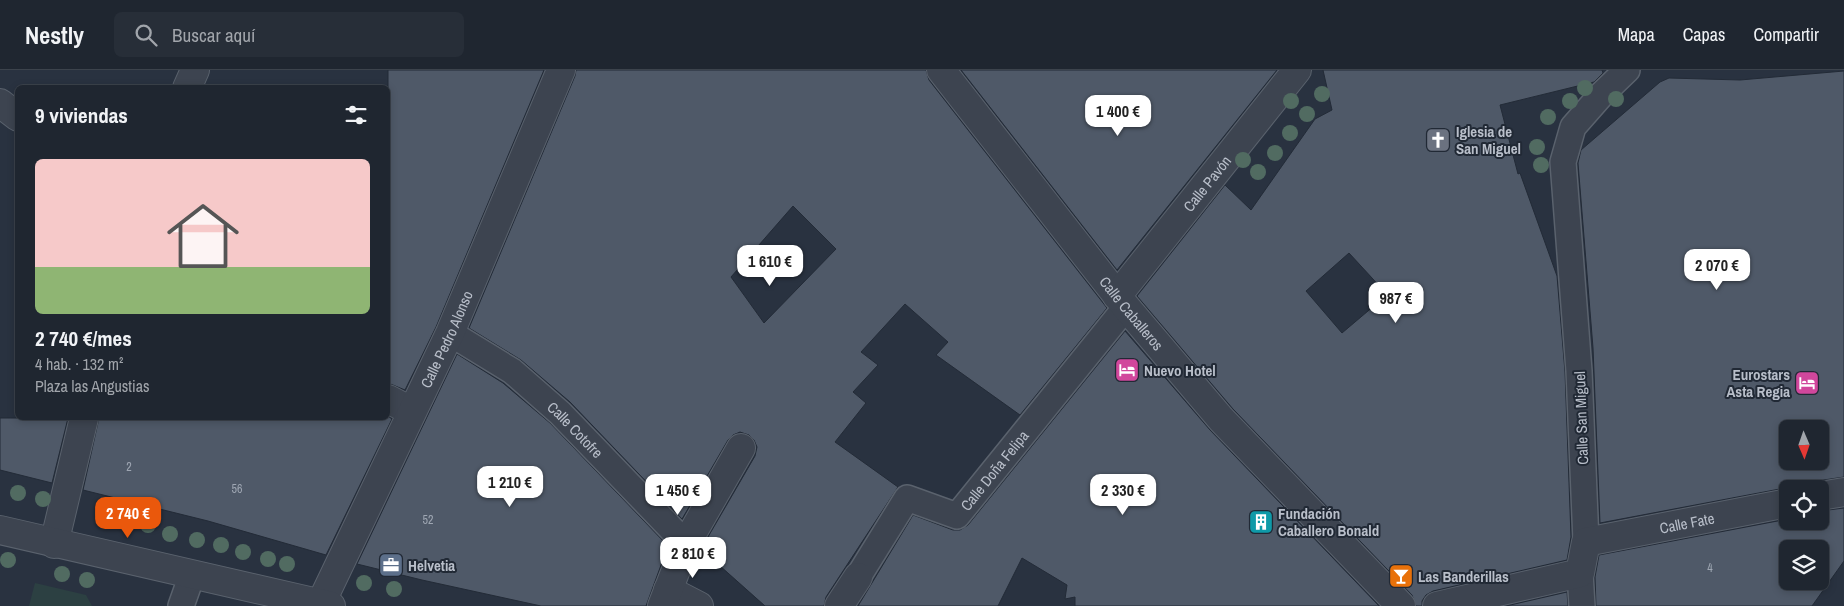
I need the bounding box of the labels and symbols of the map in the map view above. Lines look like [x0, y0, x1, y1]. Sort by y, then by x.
pin: 1 400 € [1072, 94, 1164, 137]
place label: Iglesia de San Miguel [1456, 121, 1521, 159]
church icon: Iglesia de San Miguel [1425, 127, 1451, 153]
street label: Calle Pavón [1178, 151, 1236, 216]
pin: 1 610 € [724, 244, 816, 287]
pin: 2 070 € [1671, 248, 1763, 291]
street label: Calle Caballeros [1095, 272, 1169, 355]
pin: 987 € [1361, 282, 1431, 324]
street label: Calle Pedro Alonso [415, 287, 477, 391]
hotel icon: Nuevo Hotel [1114, 357, 1140, 383]
place label: Nuevo Hotel [1144, 360, 1216, 381]
place label: Eurostars Asta Regia [1726, 364, 1790, 402]
hotel icon: Eurostars Asta Regia [1794, 370, 1820, 396]
street label: Calle San Miguel [1569, 371, 1593, 465]
street label: Calle Cotofre [543, 396, 608, 462]
north arrow [1779, 420, 1829, 470]
street label: Calle Doña Felipa [955, 425, 1033, 515]
house number: 2 [126, 459, 132, 475]
pin: 1 210 € [464, 466, 556, 508]
pin: 1 450 € [632, 474, 724, 516]
pin: 2 330 € [1077, 474, 1169, 516]
house number: 56 [232, 481, 242, 497]
pin: 2 740 € [82, 496, 174, 539]
place label: Fundación Caballero Bonald [1278, 503, 1379, 541]
street label: Calle Fate [1658, 507, 1716, 538]
building icon: Fundación Caballero Bonald [1248, 509, 1274, 535]
house number: 52 [423, 512, 433, 528]
pin: 2 810 € [647, 536, 739, 579]
office icon: Helvetia [378, 552, 404, 578]
place label: Helvetia [408, 555, 455, 576]
house number: 4 [1707, 560, 1713, 576]
bar icon: Las Banderillas [1388, 563, 1414, 589]
place label: Las Banderillas [1418, 566, 1509, 587]

